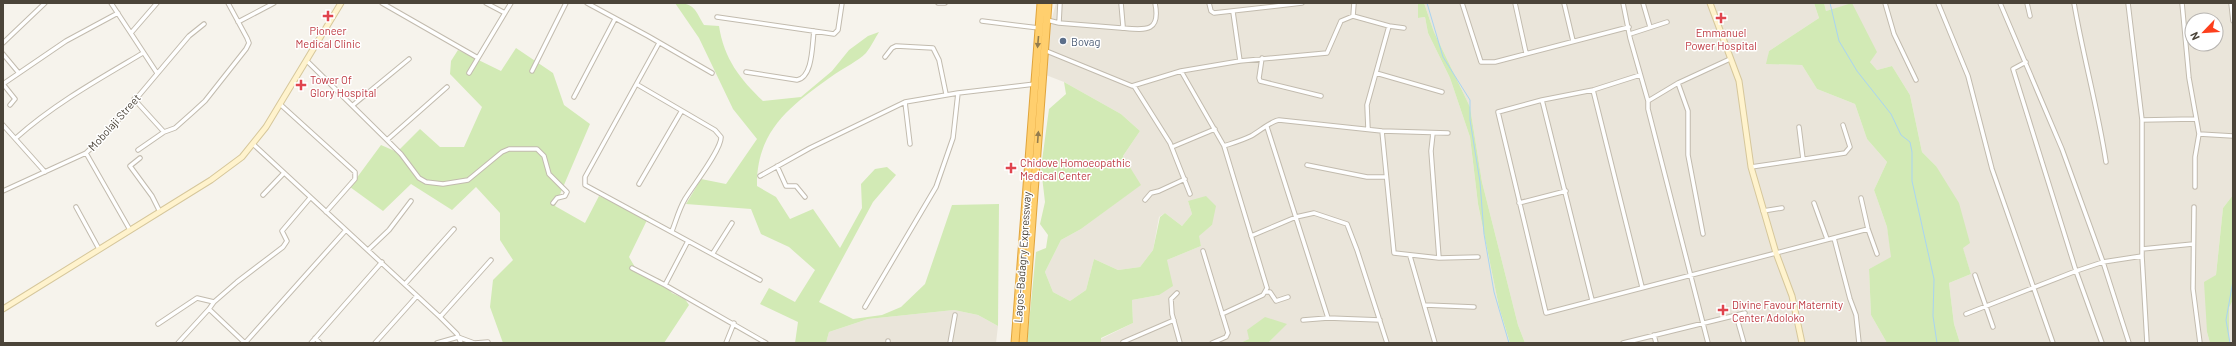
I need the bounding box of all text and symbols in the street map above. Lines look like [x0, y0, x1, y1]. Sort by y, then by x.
marker: Pioneer Medical Clinic [322, 10, 334, 22]
marker: Emmanuel Power Hospital [1715, 12, 1727, 24]
north arrow [2184, 12, 2224, 52]
place label: Pioneer Medical Clinic [295, 24, 361, 50]
place label: Emmanuel Power Hospital [1685, 26, 1757, 52]
text: N [2187, 30, 2202, 43]
place label: Bovag [1071, 35, 1100, 48]
one-way arrow [1035, 36, 1041, 48]
marker: Bovag [1058, 36, 1068, 46]
place label: Tower Of Glory Hospital [310, 73, 376, 99]
marker: Tower Of Glory Hospital [295, 79, 307, 91]
street label: Mobolaji Street [85, 91, 143, 153]
one-way arrow [1035, 131, 1042, 143]
place label: Chidove Homoeopathic Medical Center [1020, 156, 1131, 182]
marker: Chidove Homoeopathic Medical Center [1005, 162, 1017, 174]
street label: Lagos-Badagry Expressway [1011, 191, 1033, 323]
place label: Divine Favour Maternity Center Adoloko [1732, 298, 1843, 324]
marker: Divine Favour Maternity Center Adoloko [1717, 304, 1729, 316]

